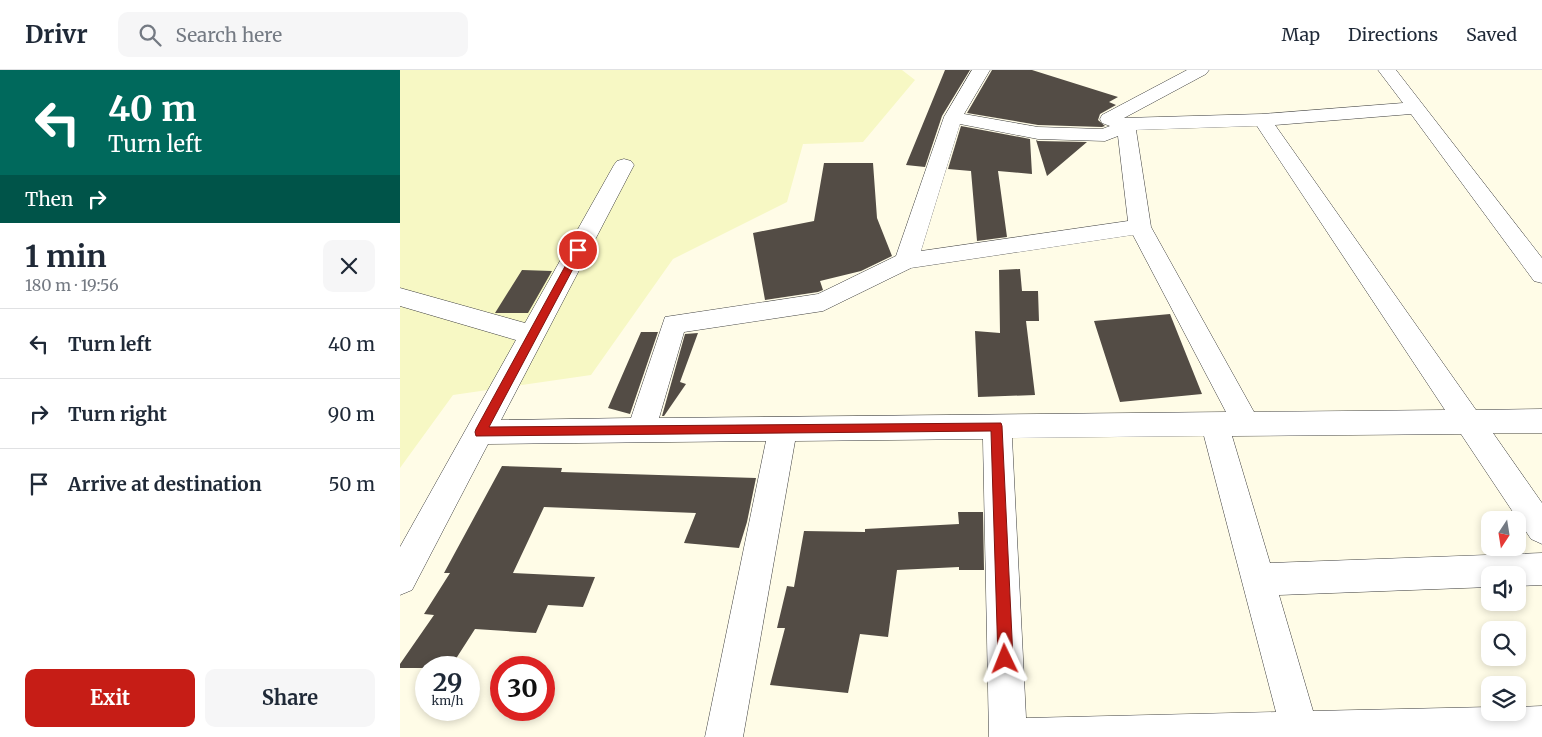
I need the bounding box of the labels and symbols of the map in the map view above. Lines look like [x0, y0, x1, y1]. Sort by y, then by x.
pin [557, 229, 599, 271]
north arrow [1481, 511, 1526, 556]
position arrow [978, 632, 1030, 684]
speed limit sign: 30 [490, 656, 555, 721]

